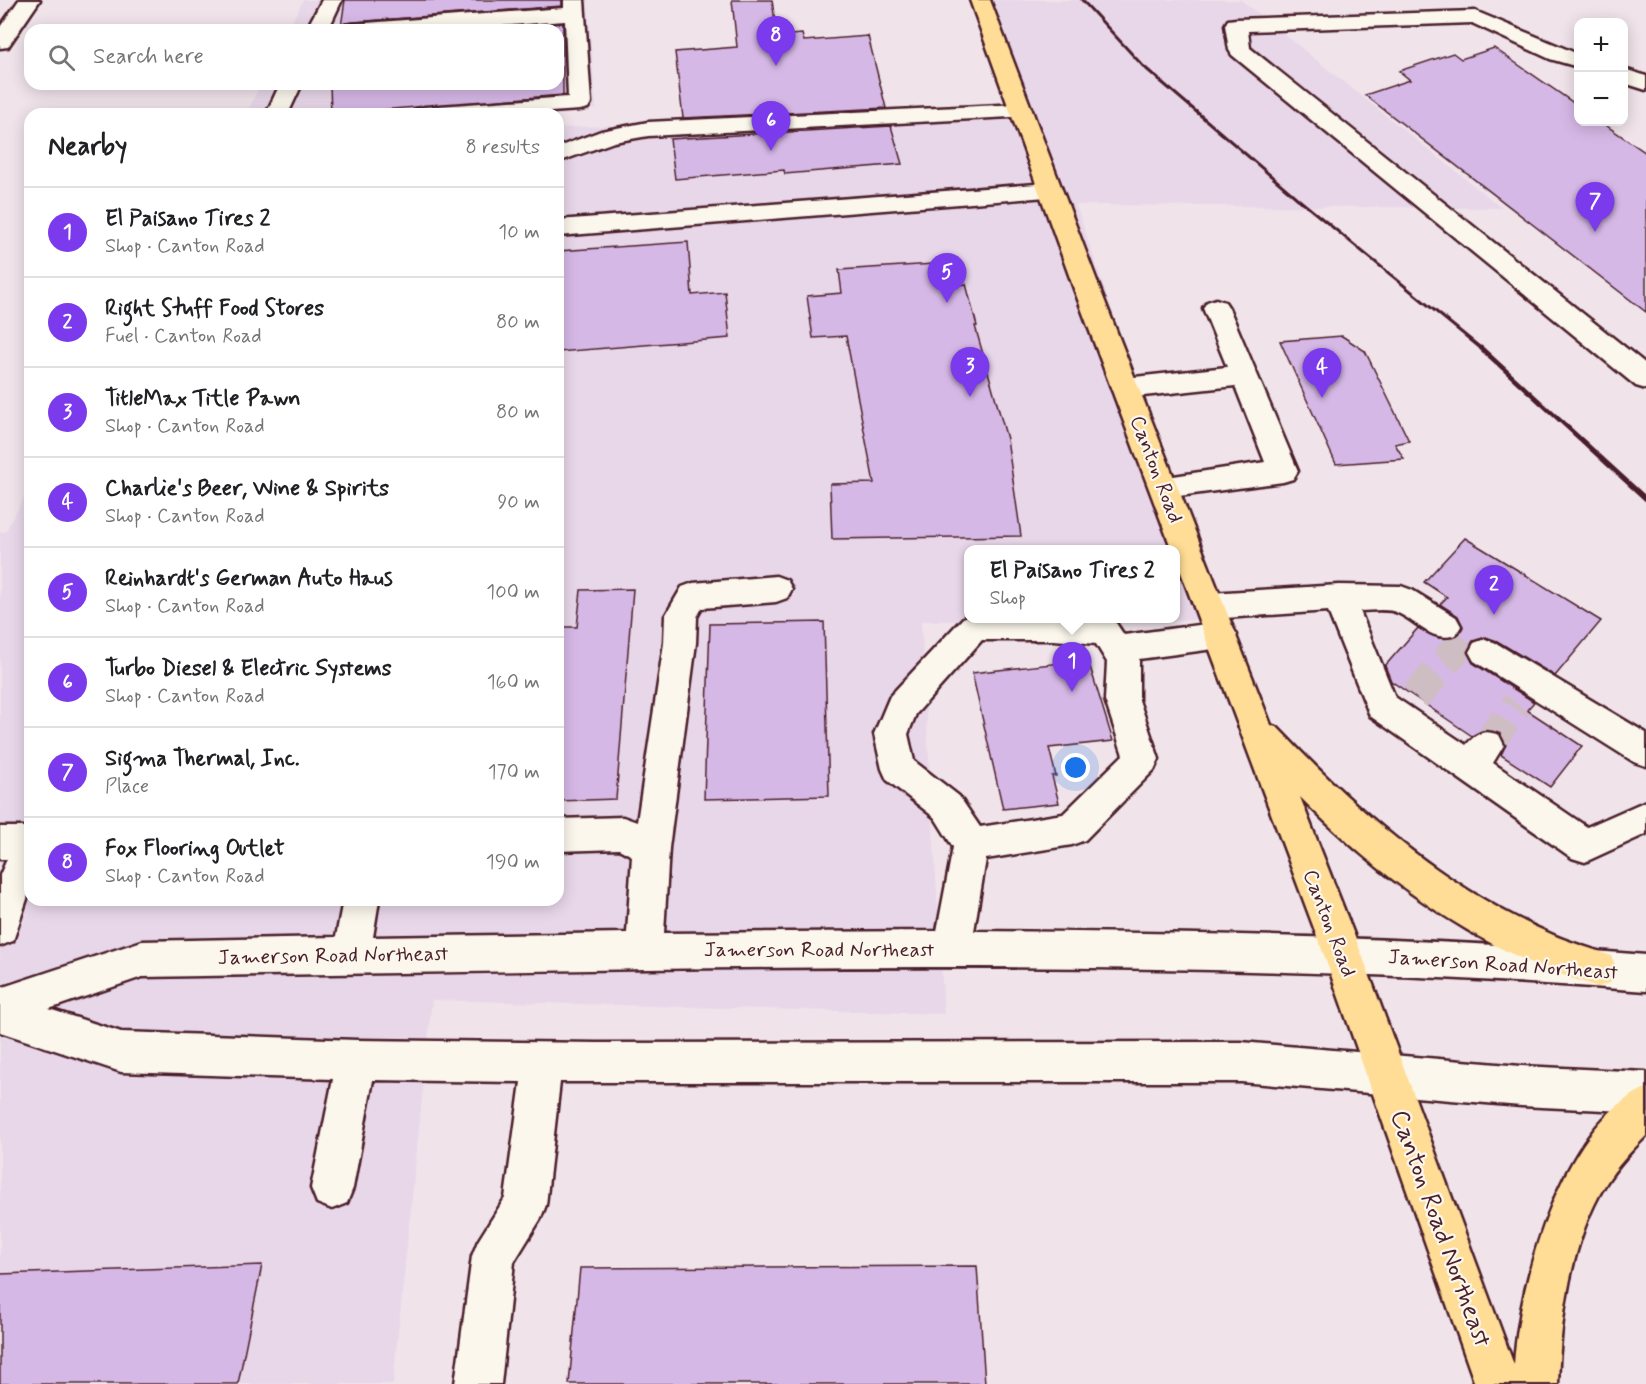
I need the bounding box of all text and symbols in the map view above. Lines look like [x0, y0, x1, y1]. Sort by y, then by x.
pin: 8 [756, 16, 796, 66]
map controls [1574, 18, 1628, 126]
button: + [1574, 18, 1628, 72]
search box [24, 24, 564, 90]
icon: search [45, 41, 78, 74]
text: Search here [93, 43, 204, 71]
button: − [1574, 72, 1628, 126]
pin: 6 [752, 102, 790, 151]
text: Nearby [48, 130, 127, 164]
text: 8 results [466, 134, 540, 161]
pin: 7 [1576, 182, 1614, 232]
text: El Paisano Tires 2 [105, 205, 270, 233]
text: 1 [63, 219, 72, 246]
text: 10 m [498, 219, 540, 246]
text: Shop · Canton Road [105, 233, 265, 260]
pin: 5 [928, 254, 966, 303]
text: Right Stuff Food Stores [105, 295, 324, 323]
text: 2 [63, 309, 72, 336]
text: 80 m [496, 309, 540, 336]
text: Fuel · Canton Road [105, 323, 262, 350]
pin: 3 [950, 348, 990, 397]
pin: 4 [1302, 348, 1342, 398]
text: TitleMax Title Pawn [105, 385, 301, 413]
text: 3 [63, 399, 72, 426]
text: 80 m [496, 399, 540, 426]
street label: Canton Road [1123, 412, 1189, 527]
text: Shop · Canton Road [105, 413, 265, 440]
text: Charlie's Beer, Wine & Spirits [105, 475, 389, 503]
text: 4 [62, 489, 73, 516]
text: 90 m [497, 489, 540, 516]
text: Shop · Canton Road [105, 503, 265, 530]
popup [964, 545, 1180, 623]
text: El Paisano Tires 2 [989, 557, 1155, 585]
text: Reinhardt's German Auto Haus [105, 565, 393, 593]
pin: 2 [1474, 566, 1514, 615]
text: 5 [62, 579, 74, 606]
text: 100 m [486, 579, 540, 606]
text: Shop [989, 585, 1026, 612]
text: Shop · Canton Road [105, 593, 265, 620]
pin: 1 [1052, 642, 1092, 692]
text: Turbo Diesel & Electric Systems [105, 655, 392, 683]
text: 6 [62, 669, 73, 696]
text: 160 m [487, 669, 540, 696]
text: Shop · Canton Road [105, 683, 265, 710]
text: Sigma Thermal, Inc. [105, 745, 300, 773]
your location [1061, 753, 1090, 782]
text: 7 [61, 759, 74, 786]
text: 170 m [488, 759, 540, 786]
text: Place [105, 773, 149, 800]
text: Fox Flooring Outlet [105, 835, 285, 863]
text: 8 [62, 849, 73, 876]
text: 190 m [486, 849, 540, 876]
text: Shop · Canton Road [105, 863, 265, 890]
street label: Canton Road [1296, 866, 1362, 981]
street label: Jamerson Road Northeast [704, 936, 935, 964]
street label: Jamerson Road Northeast [217, 940, 449, 972]
street label: Jamerson Road Northeast [1387, 943, 1619, 987]
street label: Canton Road Northeast [1381, 1105, 1499, 1352]

